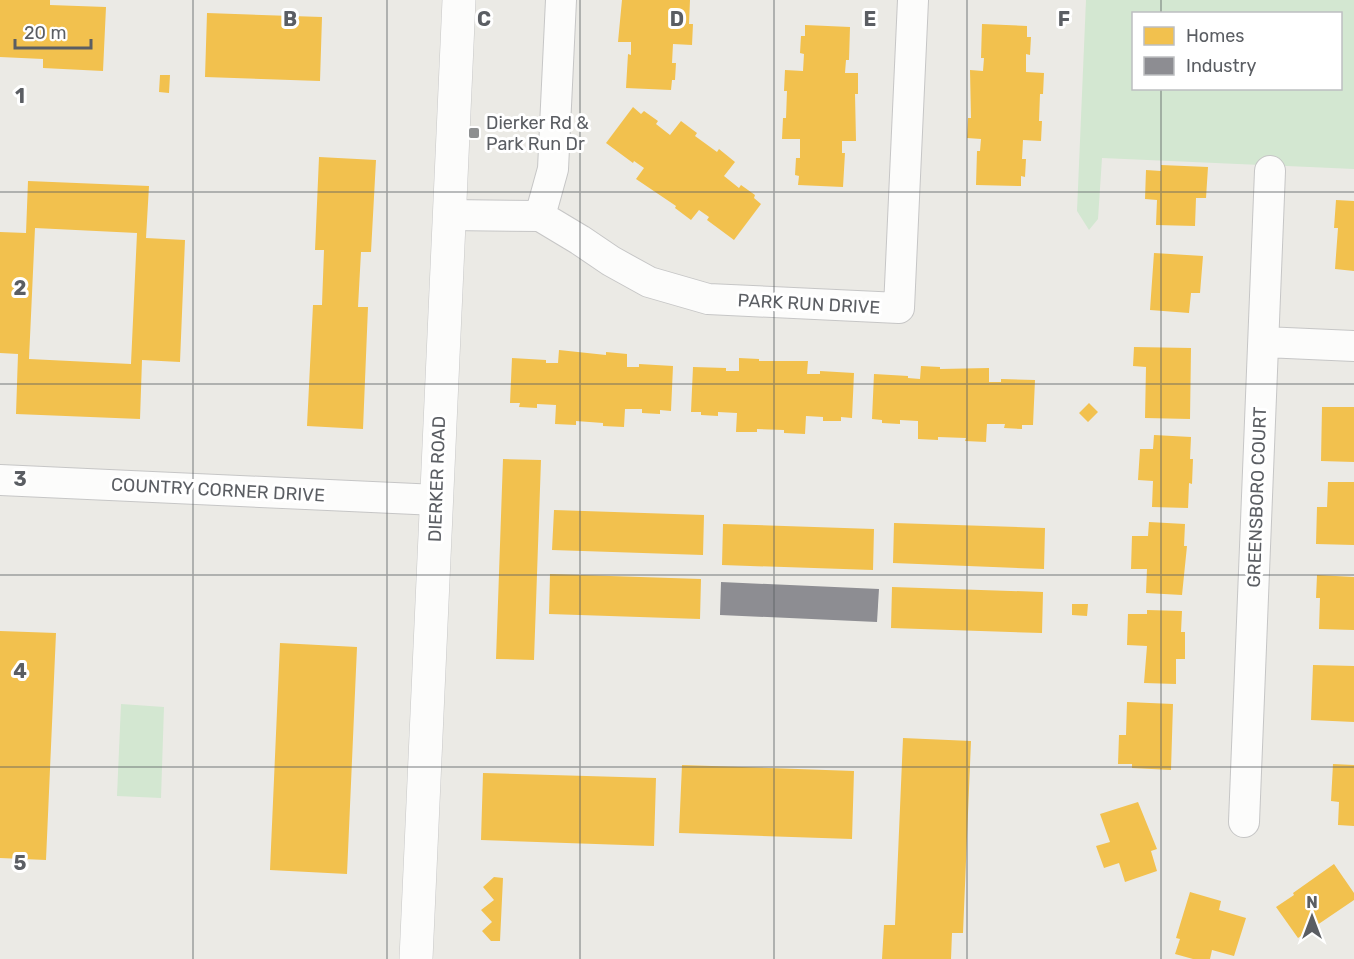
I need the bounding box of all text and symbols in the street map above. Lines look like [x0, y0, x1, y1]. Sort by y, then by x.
text: B [283, 7, 297, 31]
text: C [477, 7, 491, 31]
text: D [670, 7, 684, 31]
text: E [864, 7, 876, 31]
text: F [1058, 7, 1070, 31]
scale bar [15, 12, 92, 50]
legend [1132, 12, 1342, 90]
text: 20 m [24, 22, 66, 44]
text: Homes [1186, 25, 1244, 47]
text: Industry [1186, 55, 1256, 77]
text: 1 [15, 84, 25, 108]
place label: Dierker Rd & Park Run Dr [486, 112, 589, 155]
marker: Dierker Rd & Park Run Dr [467, 126, 481, 140]
text: 2 [14, 276, 27, 300]
street label: PARK RUN DRIVE [737, 289, 881, 319]
street label: GREENSBORO COURT [1243, 406, 1271, 588]
street label: DIERKER ROAD [424, 416, 450, 542]
text: 3 [13, 467, 27, 491]
street label: COUNTRY CORNER DRIVE [111, 473, 325, 507]
text: 4 [13, 659, 27, 683]
text: 5 [14, 851, 27, 875]
north arrow [1282, 887, 1342, 947]
text: N [1306, 893, 1318, 912]

